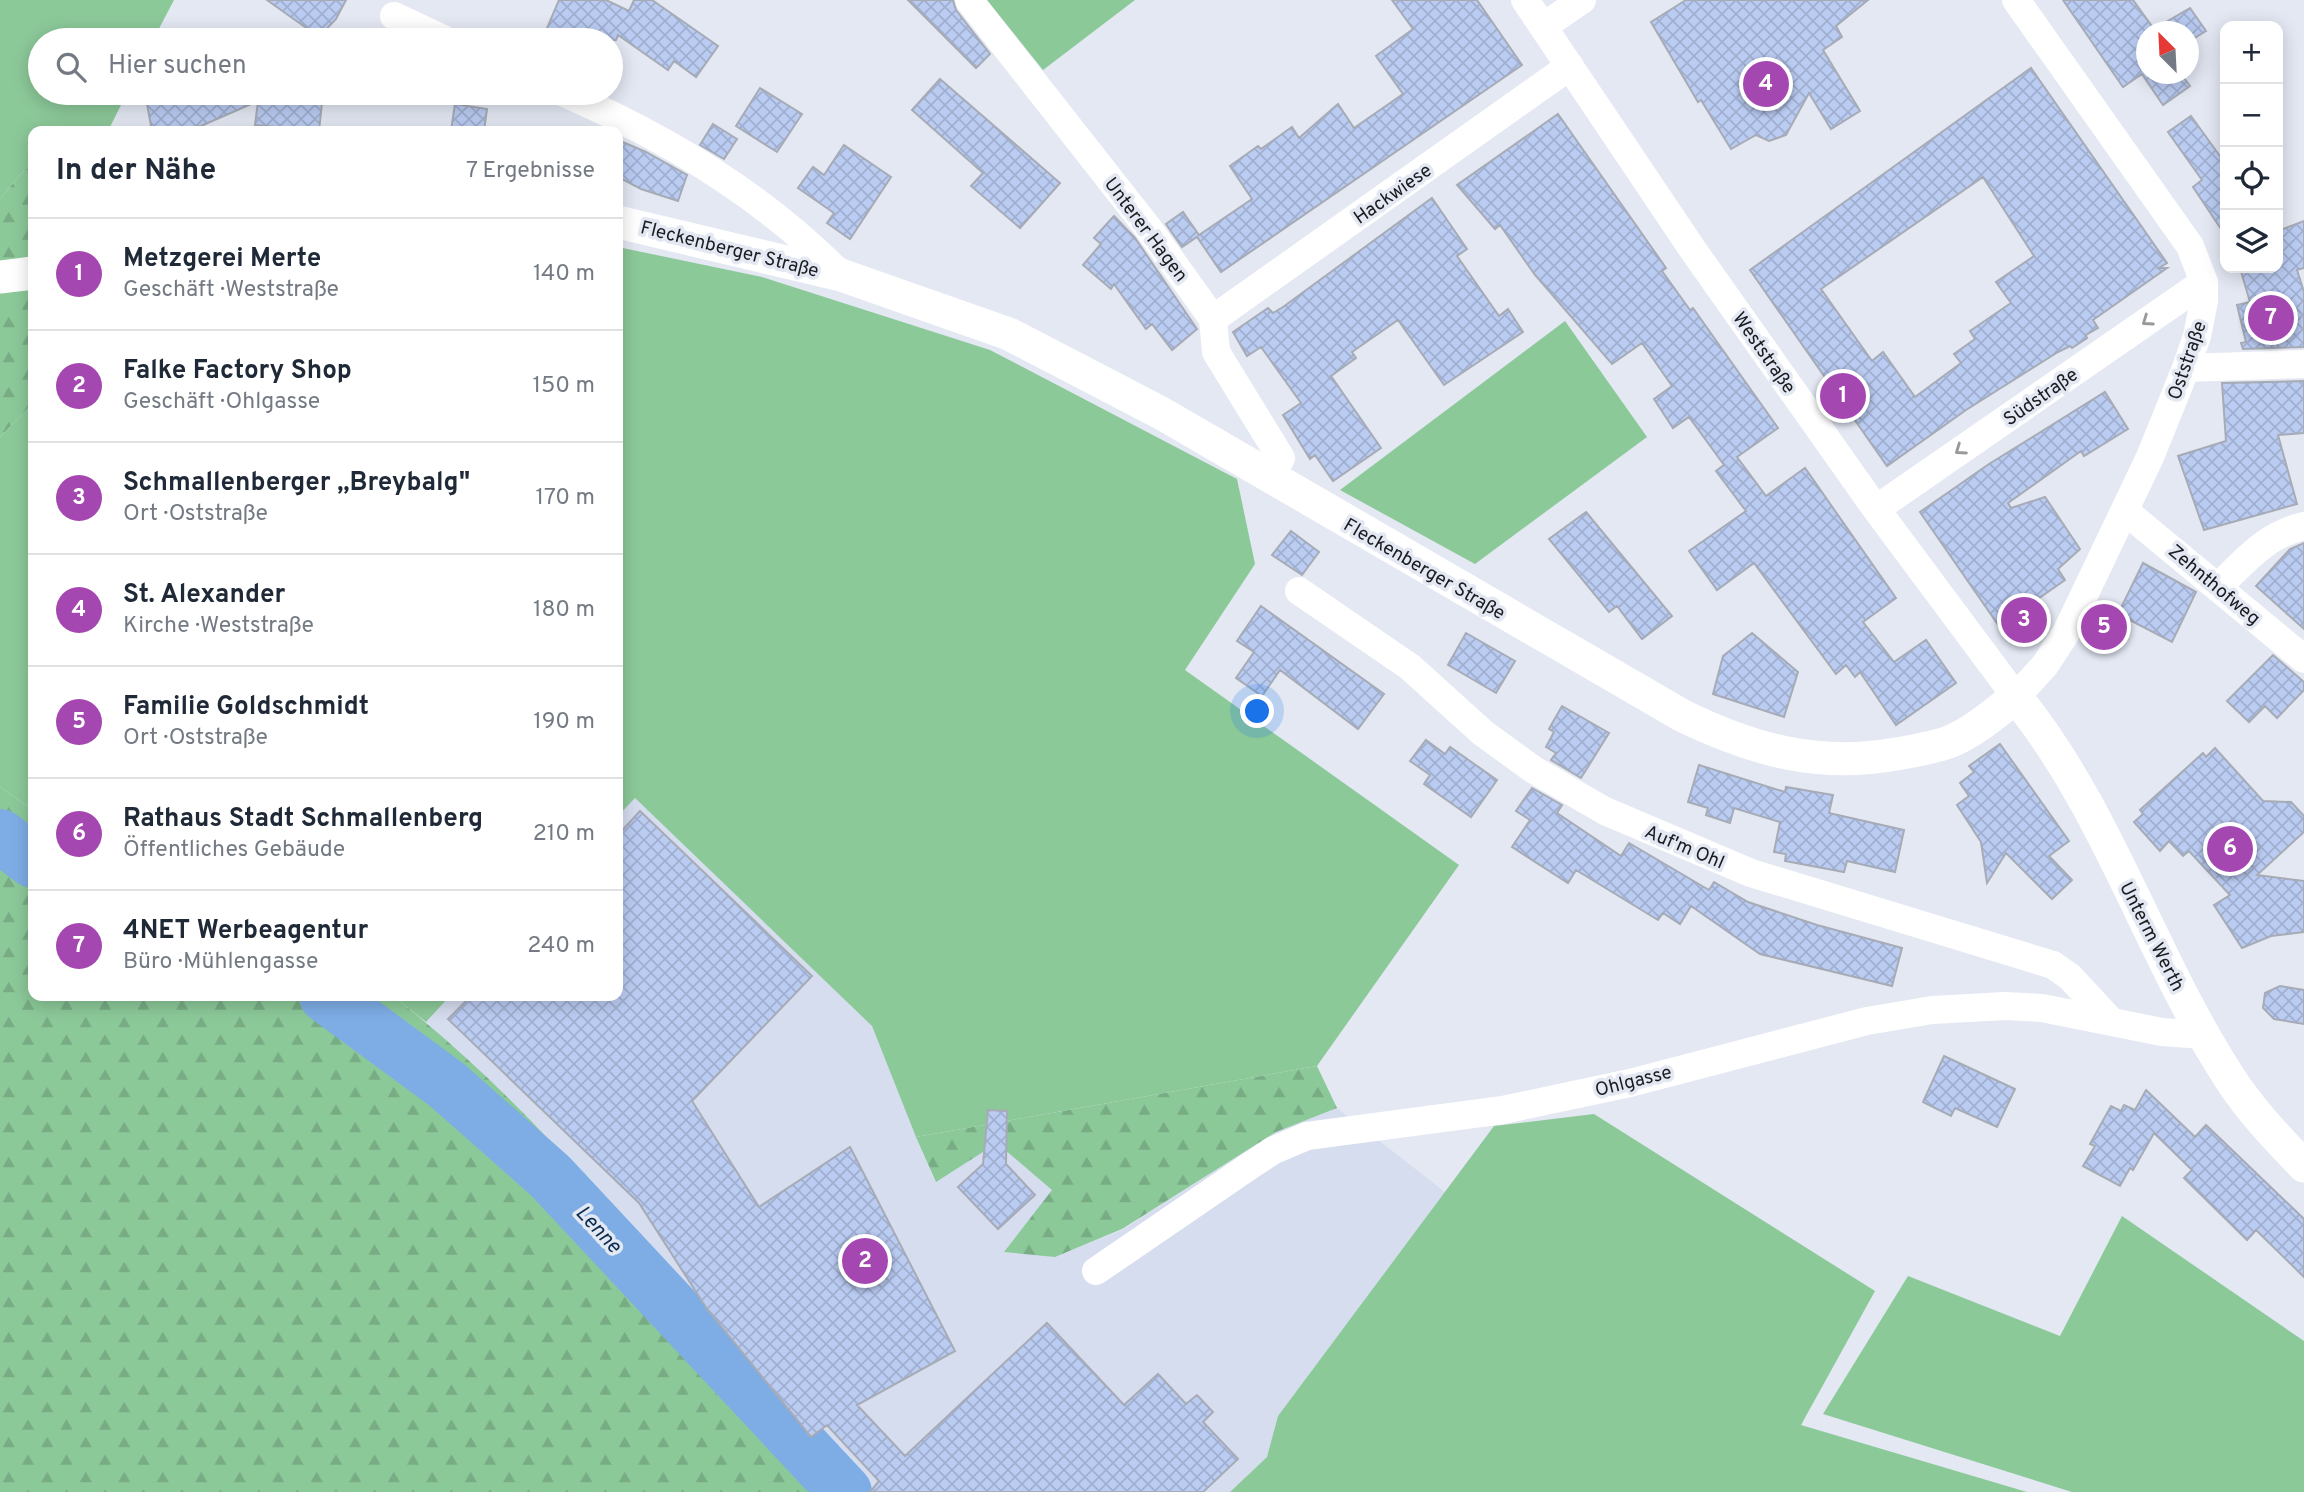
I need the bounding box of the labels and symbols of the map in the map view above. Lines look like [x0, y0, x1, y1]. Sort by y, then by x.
north arrow [2136, 21, 2199, 84]
pin: 4 [1743, 58, 1789, 110]
street label: Hackwiese [1350, 159, 1437, 230]
street label: Unterer Hagen [1098, 173, 1193, 287]
street label: Fleckenberger Straße [638, 216, 821, 284]
pin: 7 [2248, 292, 2294, 344]
street label: Weststraße [1727, 308, 1800, 399]
one-way arrow [2142, 313, 2155, 325]
street label: Oststraße [2163, 318, 2213, 403]
street label: Südstraße [1999, 363, 2083, 432]
pin: 1 [1820, 370, 1866, 422]
one-way arrow [1955, 442, 1968, 454]
street label: Fleckenberger Straße [1339, 514, 1509, 626]
street label: Zehnthofweg [2163, 540, 2265, 631]
pin: 3 [2001, 594, 2047, 646]
pin: 5 [2081, 601, 2127, 653]
your location [1240, 694, 1274, 728]
street label: Auf'm Ohl [1641, 820, 1728, 875]
pin: 6 [2207, 823, 2253, 875]
street label: Unterm Werth [2113, 878, 2189, 996]
street label: Ohlgasse [1593, 1061, 1674, 1103]
water label: Lenne [569, 1200, 628, 1261]
pin: 2 [842, 1235, 888, 1287]

